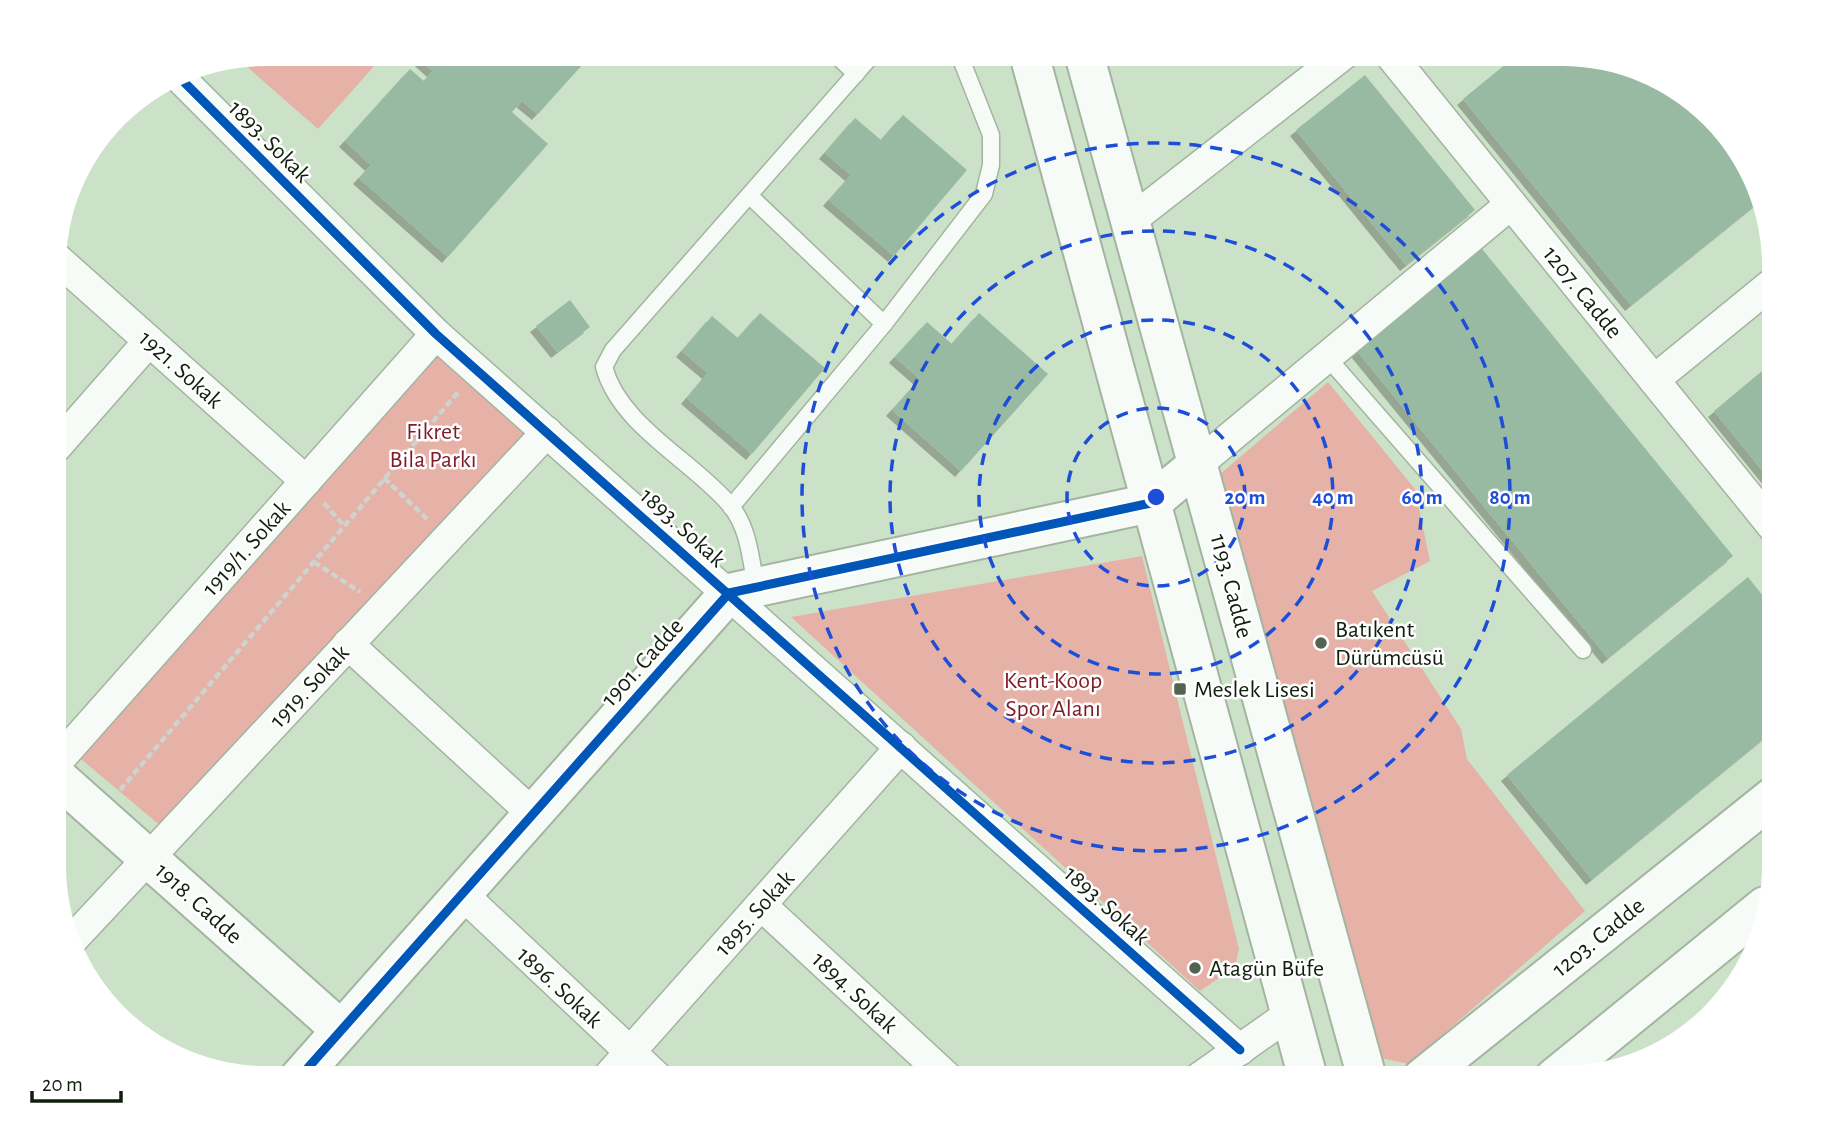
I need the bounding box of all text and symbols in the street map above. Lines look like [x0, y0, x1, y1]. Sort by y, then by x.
street label: 1893. Sokak [224, 96, 315, 187]
street label: 1207. Cadde [1538, 242, 1626, 343]
street label: 1921. Sokak [134, 326, 227, 413]
park label: Fikret Bila Parkı [390, 420, 476, 472]
street label: 1893. Sokak [635, 484, 730, 572]
centre of rings [1144, 485, 1168, 509]
text: 20 m [1225, 487, 1265, 508]
text: 40 m [1312, 487, 1354, 508]
text: 60 m [1401, 487, 1443, 508]
text: 80 m [1489, 487, 1531, 508]
street label: 1919/1. Sokak [198, 496, 295, 601]
street label: 1193. Cadde [1206, 532, 1256, 641]
street label: 1901. Cadde [597, 614, 688, 711]
place label: Batıkent Dürümcüsü [1335, 618, 1444, 670]
marker: Batıkent Dürümcüsü [1313, 635, 1329, 651]
street label: 1919. Sokak [266, 641, 354, 733]
park label: Kent-Koop Spor Alanı [1004, 669, 1102, 721]
place label: Meslek Lisesi [1194, 678, 1315, 702]
marker: Meslek Lisesi [1172, 681, 1188, 697]
street label: 1918. Cadde [150, 859, 247, 949]
street label: 1893. Sokak [1059, 862, 1154, 950]
street label: 1895. Sokak [711, 866, 799, 961]
street label: 1203. Cadde [1548, 894, 1649, 982]
street label: 1896. Sokak [512, 943, 607, 1033]
street label: 1894. Sokak [807, 947, 902, 1038]
place label: Atagün Büfe [1209, 957, 1324, 981]
marker: Atagün Büfe [1187, 960, 1203, 976]
scale bar [32, 1060, 121, 1104]
text: 20 m [42, 1074, 83, 1095]

